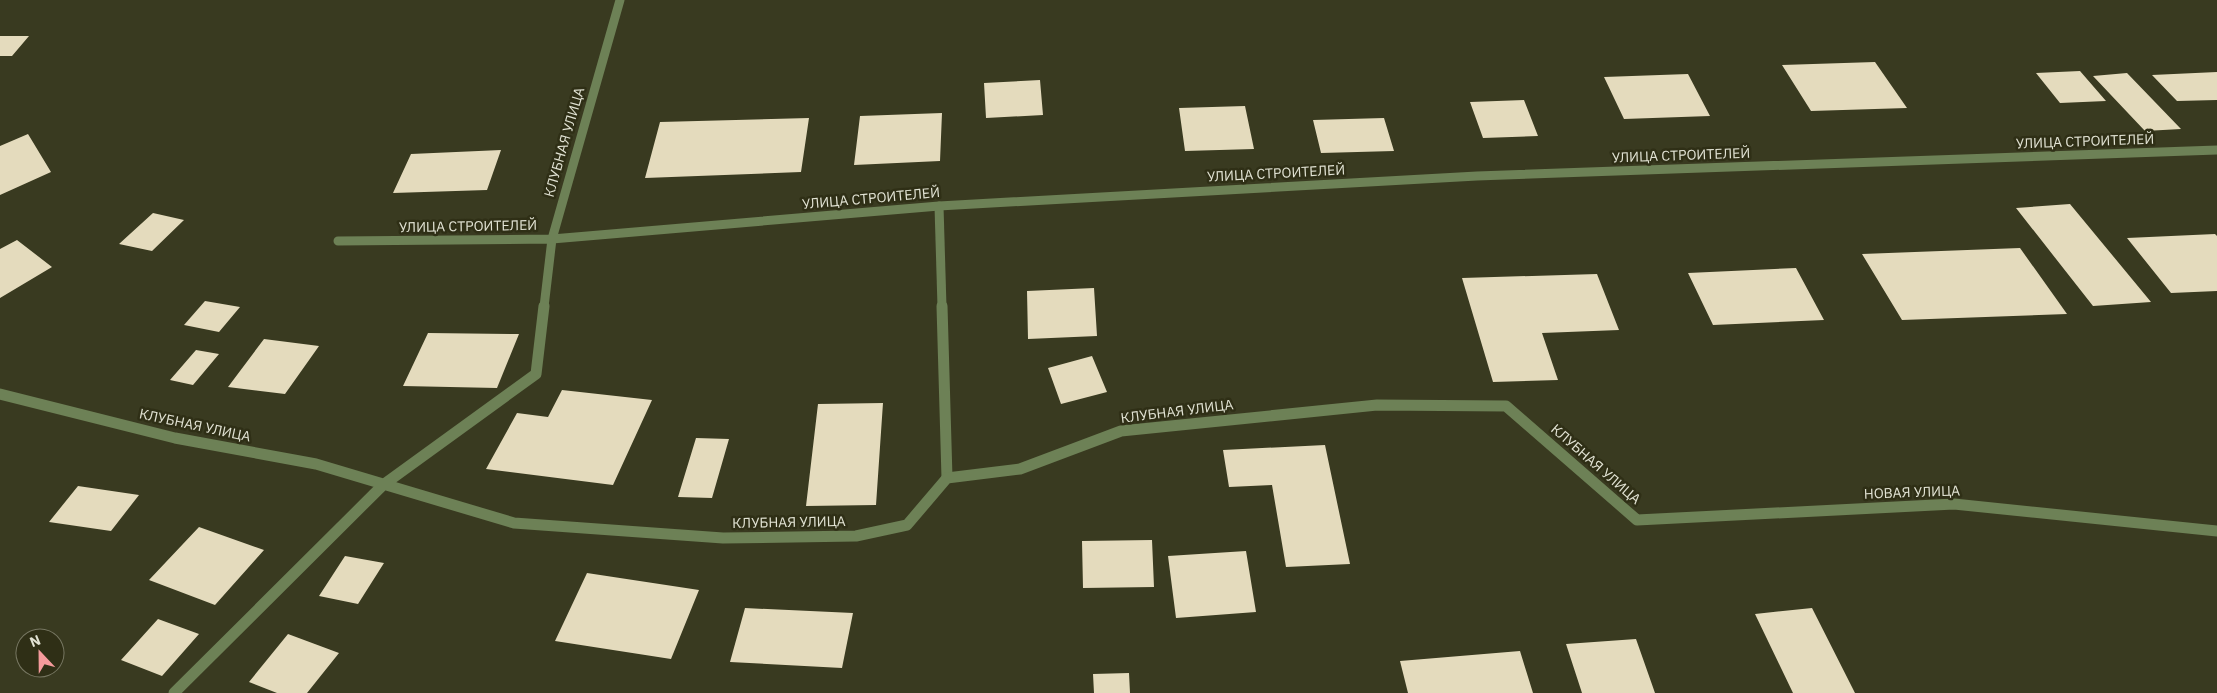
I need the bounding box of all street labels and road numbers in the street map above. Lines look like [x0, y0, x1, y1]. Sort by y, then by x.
street label: КЛУБНАЯ УЛИЦА [540, 85, 588, 199]
street label: УЛИЦА СТРОИТЕЛЕЙ [2016, 129, 2154, 152]
street label: УЛИЦА СТРОИТЕЛЕЙ [1612, 143, 1750, 166]
street label: УЛИЦА СТРОИТЕЛЕЙ [1206, 159, 1346, 186]
street label: УЛИЦА СТРОИТЕЛЕЙ [801, 182, 941, 213]
street label: УЛИЦА СТРОИТЕЛЕЙ [399, 215, 537, 236]
street label: КЛУБНАЯ УЛИЦА [1120, 395, 1234, 427]
street label: КЛУБНАЯ УЛИЦА [138, 404, 252, 446]
street label: КЛУБНАЯ УЛИЦА [1547, 420, 1645, 508]
street label: НОВАЯ УЛИЦА [1864, 481, 1960, 503]
street label: КЛУБНАЯ УЛИЦА [732, 512, 846, 532]

